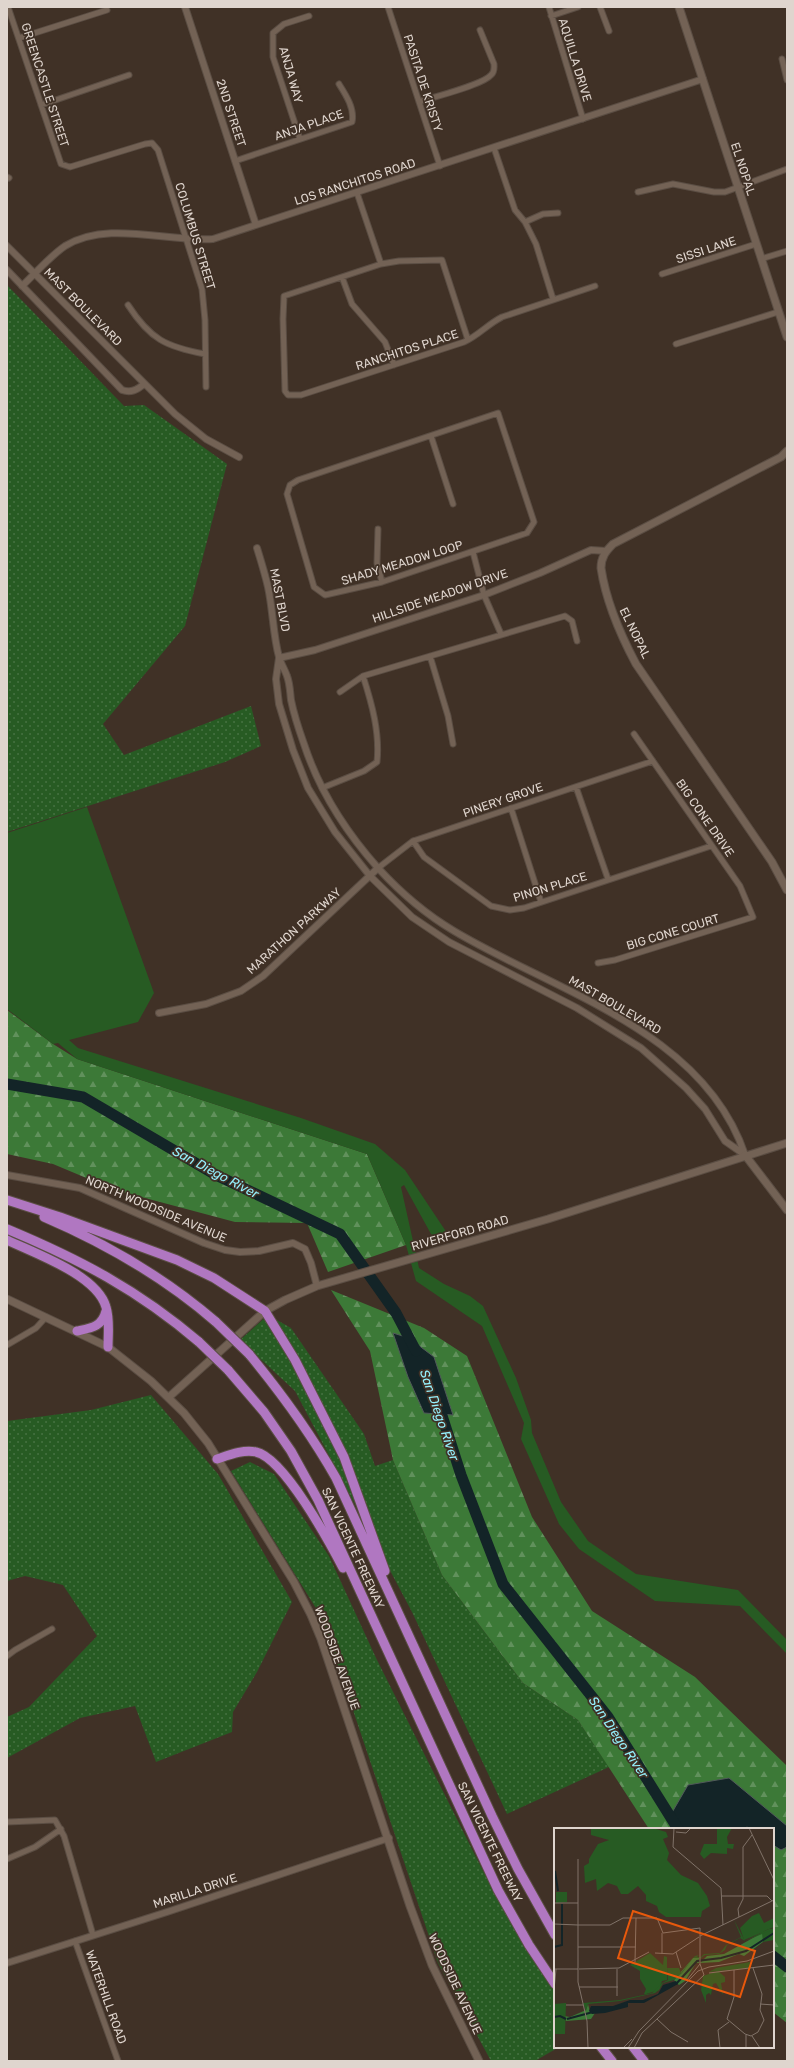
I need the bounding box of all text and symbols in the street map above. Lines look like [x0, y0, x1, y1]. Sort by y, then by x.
street label: AQUILLA DRIVE [556, 17, 594, 103]
street label: GREENCASTLE STREET [18, 21, 72, 149]
street label: PASITA DE KRISTY [401, 33, 445, 134]
street label: ANJA WAY [276, 45, 306, 105]
street label: 2ND STREET [213, 77, 249, 149]
street label: ANJA PLACE [273, 107, 345, 143]
street label: EL NOPAL [728, 141, 758, 198]
street label: LOS RANCHITOS ROAD [293, 156, 417, 208]
street label: COLUMBUS STREET [172, 181, 218, 291]
street label: SISSI LANE [674, 234, 738, 266]
street label: MAST BOULEVARD [41, 265, 125, 349]
street label: RANCHITOS PLACE [354, 327, 460, 373]
street label: SHADY MEADOW LOOP [340, 538, 465, 588]
street label: HILLSIDE MEADOW DRIVE [370, 566, 510, 626]
street label: MAST BLVD [267, 567, 293, 633]
street label: EL NOPAL [617, 605, 653, 661]
street label: BIG CONE DRIVE [673, 776, 737, 860]
street label: PINERY GROVE [461, 780, 545, 820]
street label: PINON PLACE [511, 869, 589, 905]
street label: MARATHON PARKWAY [244, 885, 344, 977]
street label: BIG CONE COURT [625, 911, 721, 953]
street label: MAST BOULEVARD [566, 973, 664, 1037]
water label: San Diego River [170, 1143, 262, 1203]
street label: NORTH WOODSIDE AVENUE [83, 1173, 229, 1245]
street label: RIVERFORD ROAD [410, 1212, 510, 1254]
water label: San Diego River [416, 1368, 462, 1464]
street label: SAN VICENTE FREEWAY [319, 1485, 387, 1611]
street label: WOODSIDE AVENUE [312, 1604, 362, 1712]
water label: San Diego River [585, 1694, 652, 1782]
street label: SAN VICENTE FREEWAY [455, 1780, 525, 1905]
inset map [554, 1828, 774, 2048]
street label: MARILLA DRIVE [151, 1871, 239, 1911]
street label: WOODSIDE AVENUE [426, 1931, 484, 2037]
street label: WATERHILL ROAD [83, 1948, 129, 2046]

